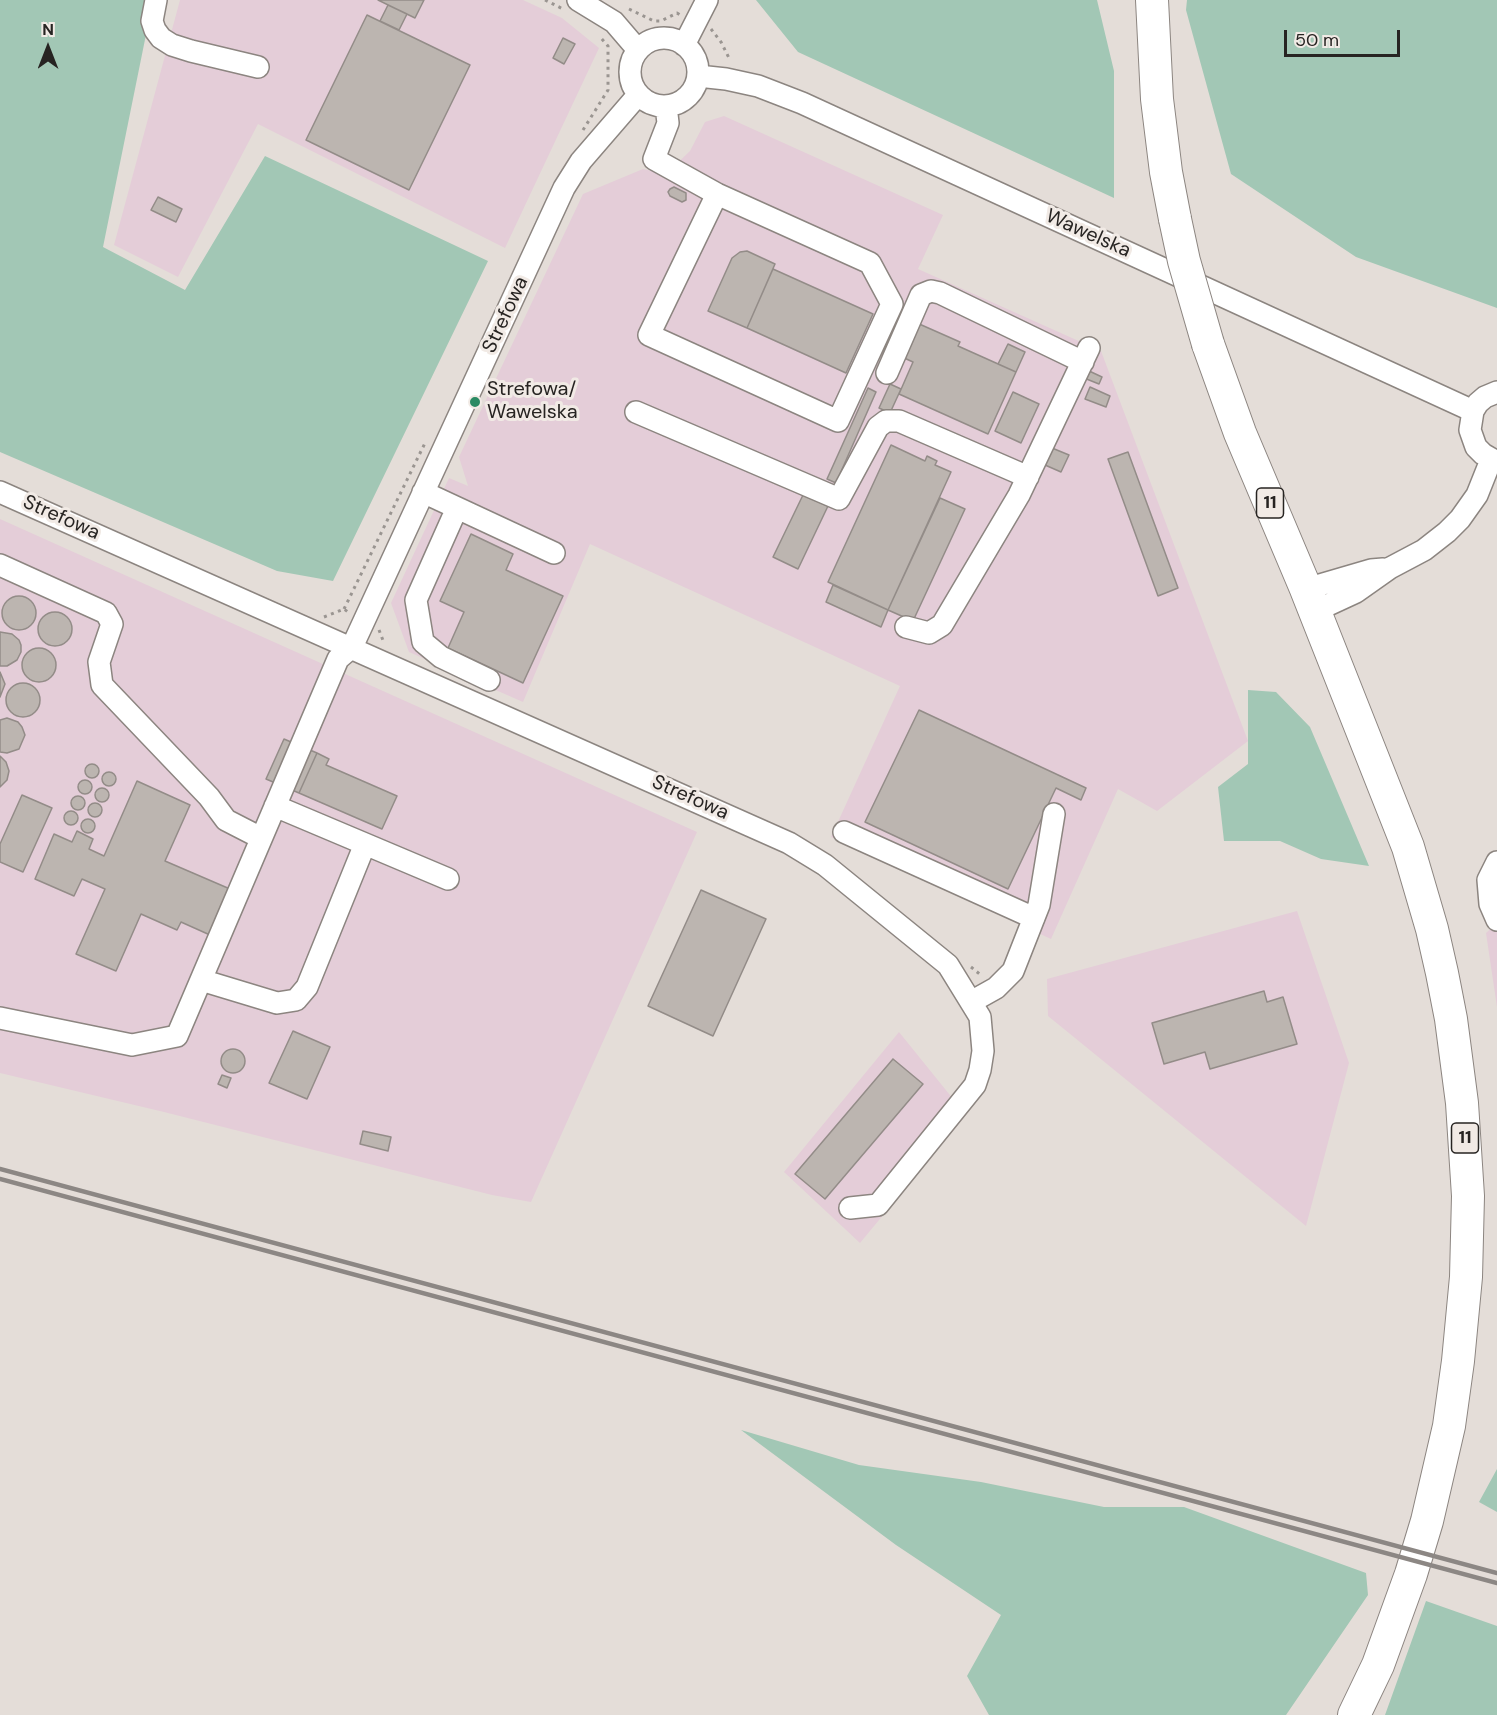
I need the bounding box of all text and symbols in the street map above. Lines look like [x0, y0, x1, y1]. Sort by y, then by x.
north arrow [18, 18, 78, 78]
scale bar [1287, 18, 1402, 56]
text: N [42, 19, 54, 40]
text: 50 m [1295, 28, 1339, 52]
street label: Wawelska [1042, 205, 1134, 263]
street label: Strefowa [478, 273, 534, 357]
place label: Strefowa/ Wawelska [487, 378, 578, 425]
marker: Strefowa/ Wawelska [468, 395, 482, 409]
road number: 11 [1256, 488, 1284, 518]
street label: Strefowa [19, 490, 103, 546]
street label: Strefowa [648, 770, 732, 826]
road number: 11 [1452, 1123, 1478, 1153]

